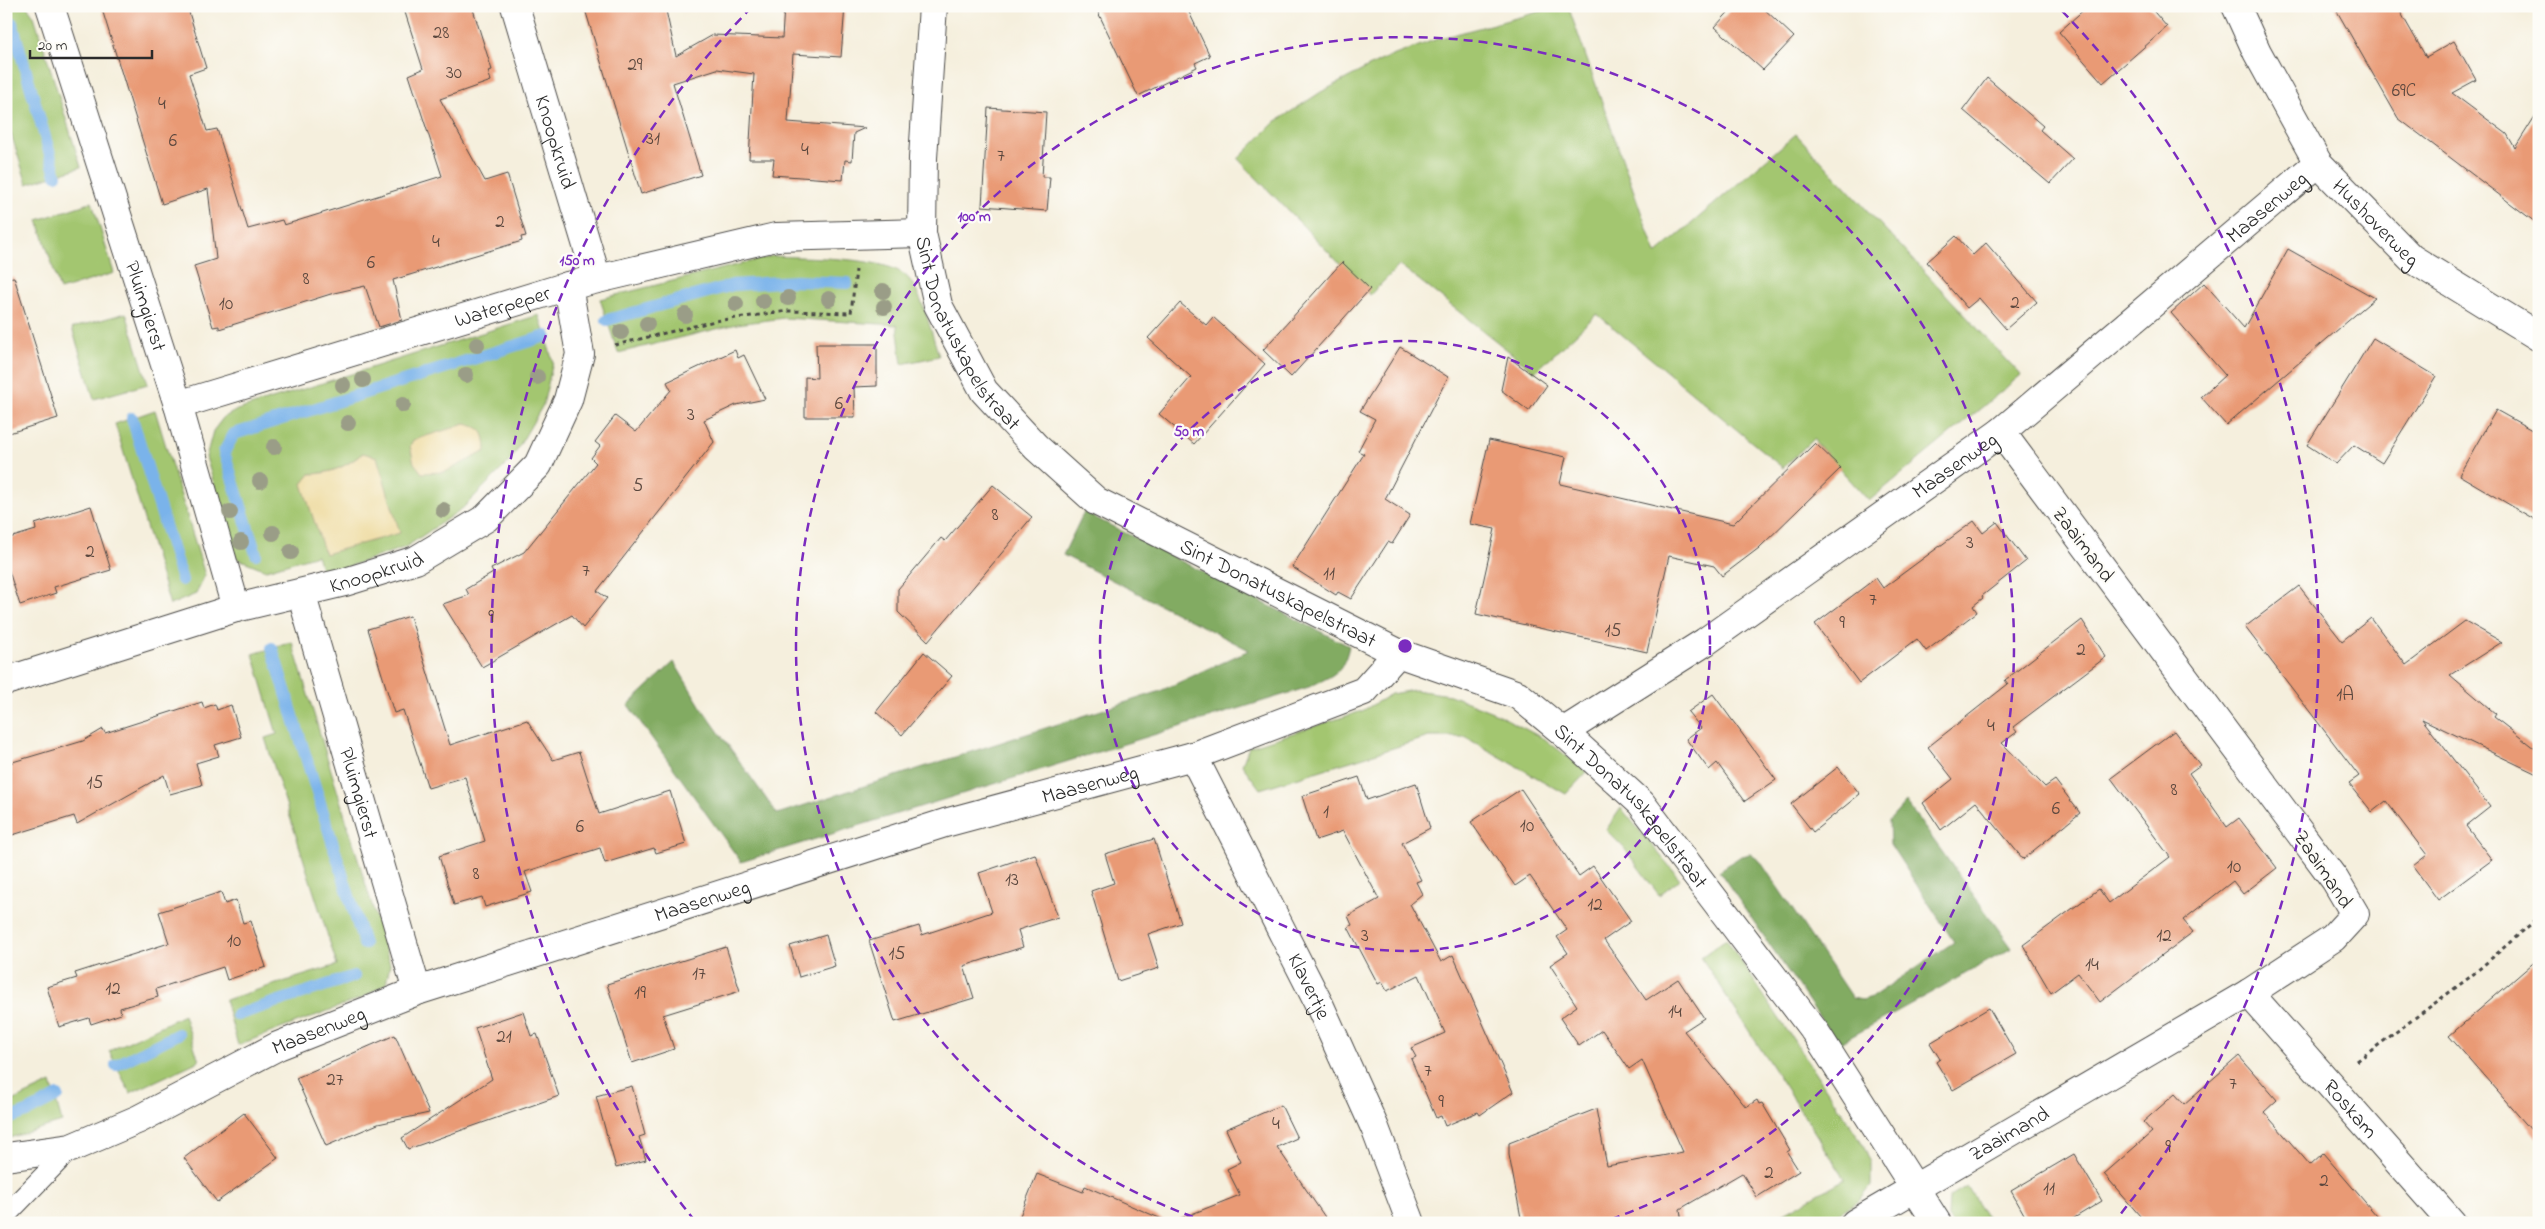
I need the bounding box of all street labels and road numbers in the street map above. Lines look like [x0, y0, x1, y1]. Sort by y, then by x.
street label: Knoopkruid [526, 92, 582, 193]
street label: Maasenweg [2220, 165, 2316, 252]
street label: Hushoverweg [2324, 173, 2423, 278]
street label: Sint Donatuskapelstraat [906, 233, 1027, 438]
street label: Pluimgierst [116, 258, 173, 356]
street label: Waterpeper [451, 279, 555, 337]
street label: Maasenweg [1907, 426, 2006, 507]
street label: Zaaimand [2044, 501, 2121, 590]
street label: Sint Donatuskapelstraat [1174, 533, 1381, 657]
street label: Knoopkruid [327, 545, 431, 602]
street label: Sint Donatuskapelstraat [1546, 717, 1714, 896]
street label: Pluimgierst [330, 744, 385, 842]
street label: Maasenweg [1039, 759, 1142, 813]
street label: Zaaimand [2285, 825, 2360, 915]
street label: Maasenweg [651, 873, 755, 931]
street label: Klavertje [1279, 949, 1337, 1025]
street label: Maasenweg [268, 1000, 371, 1064]
street label: Roskam [2315, 1074, 2384, 1146]
street label: Zaaimand [1964, 1100, 2056, 1170]

